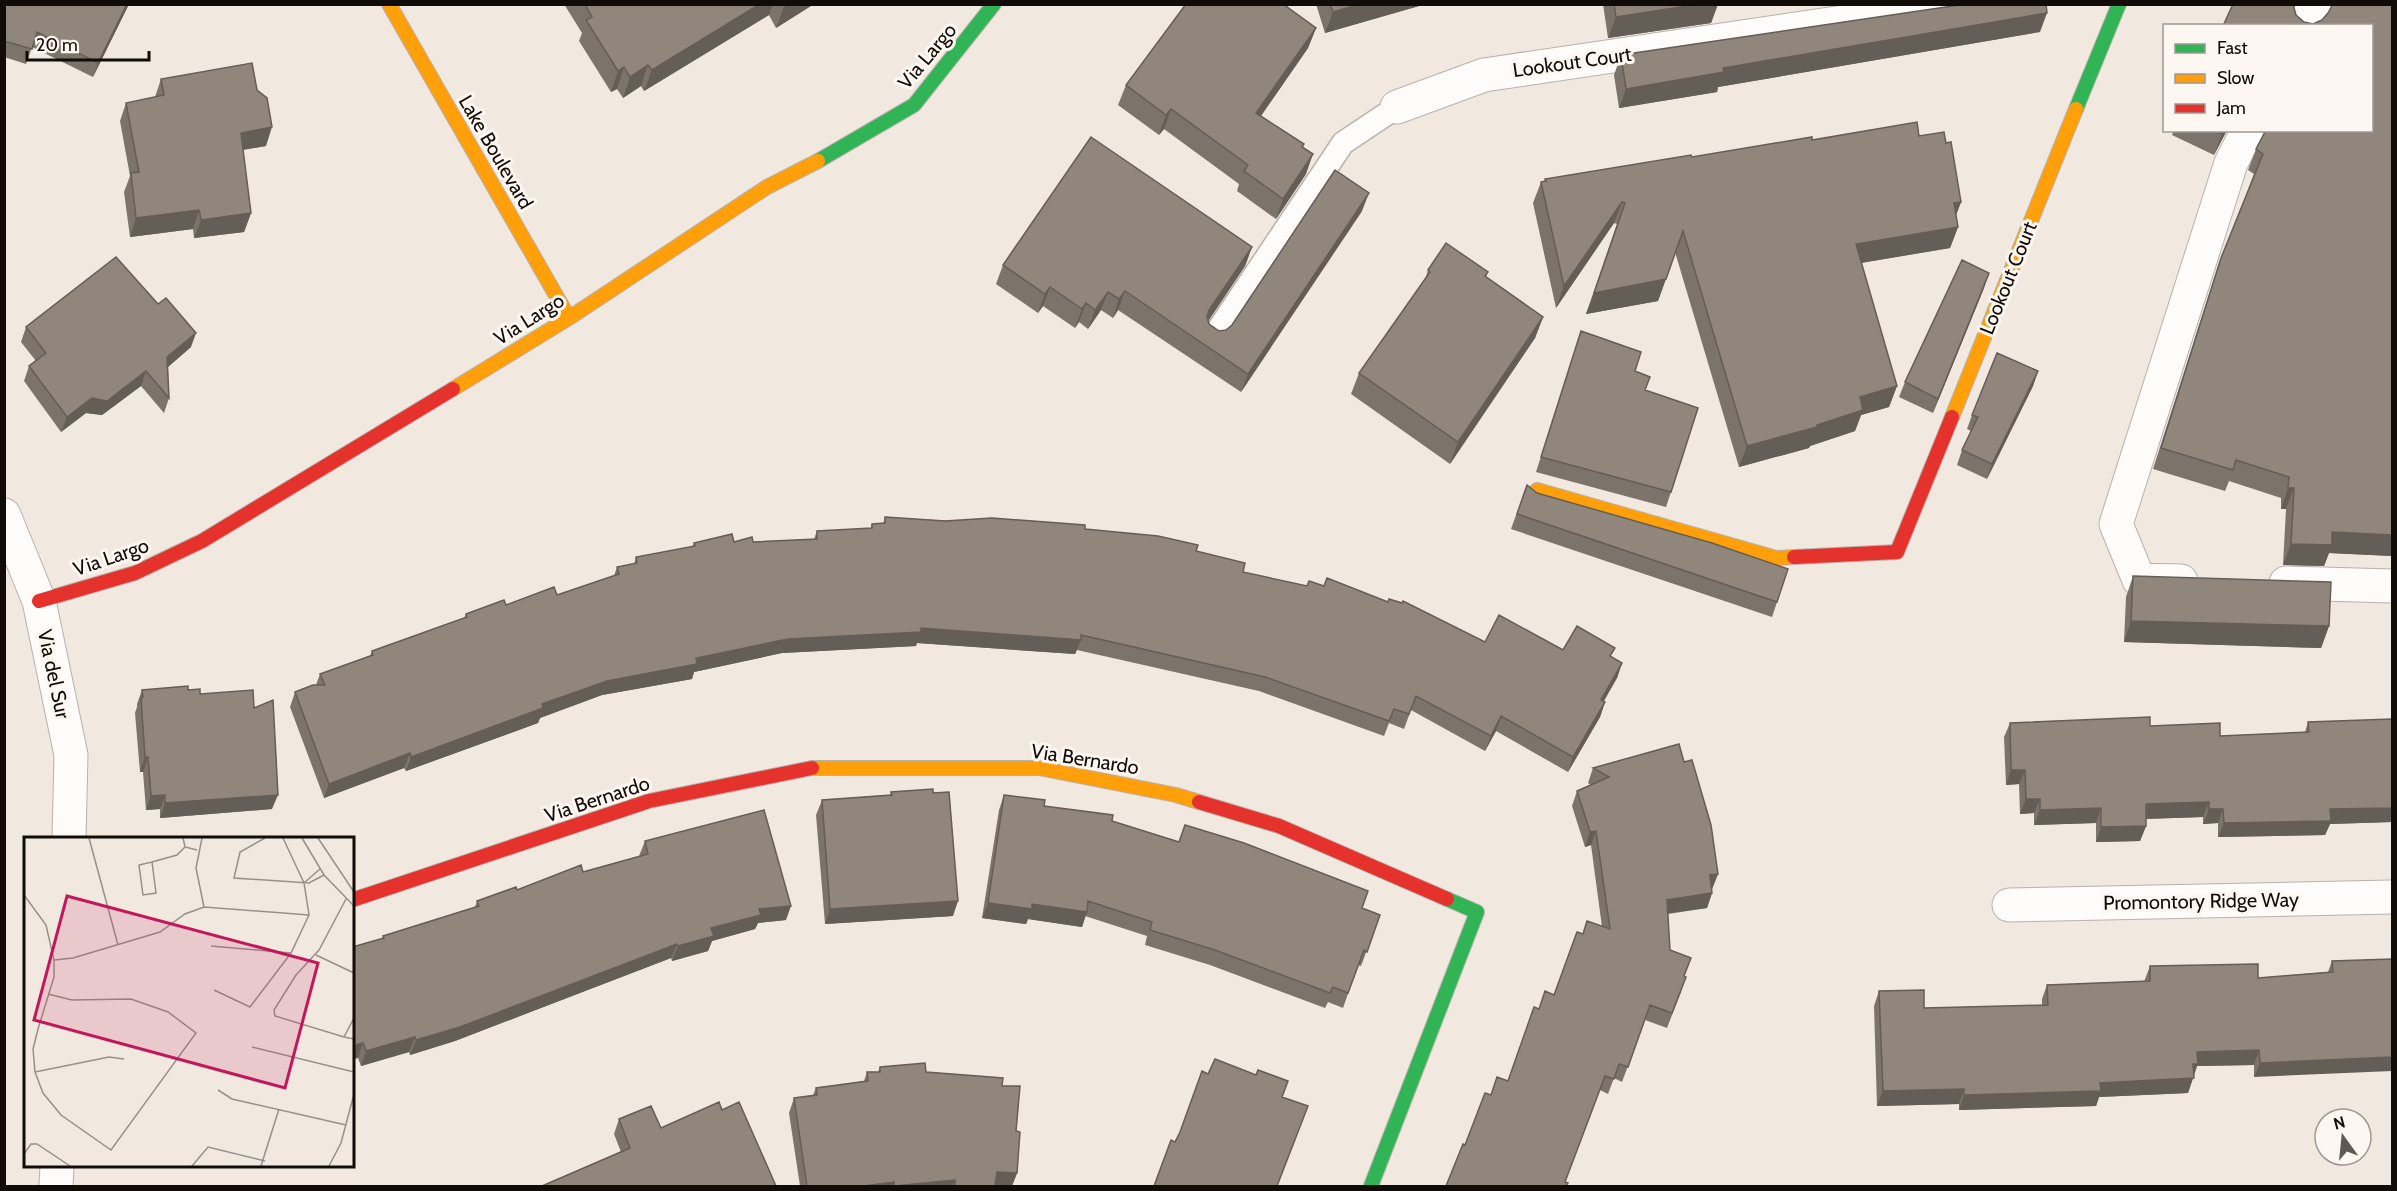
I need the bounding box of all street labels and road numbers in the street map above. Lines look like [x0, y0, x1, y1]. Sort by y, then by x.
street label: Via Largo [893, 18, 961, 94]
street label: Lookout Court [1511, 42, 1633, 82]
street label: Lake Boulevard [454, 91, 538, 213]
street label: Lookout Court [1974, 218, 2042, 338]
street label: Via Largo [489, 288, 569, 350]
street label: Via Largo [70, 533, 152, 581]
street label: Via del Sur [33, 627, 75, 721]
street label: Via Bernardo [1029, 739, 1141, 779]
street label: Via Bernardo [542, 771, 652, 827]
street label: Promontory Ridge Way [2103, 887, 2299, 915]

